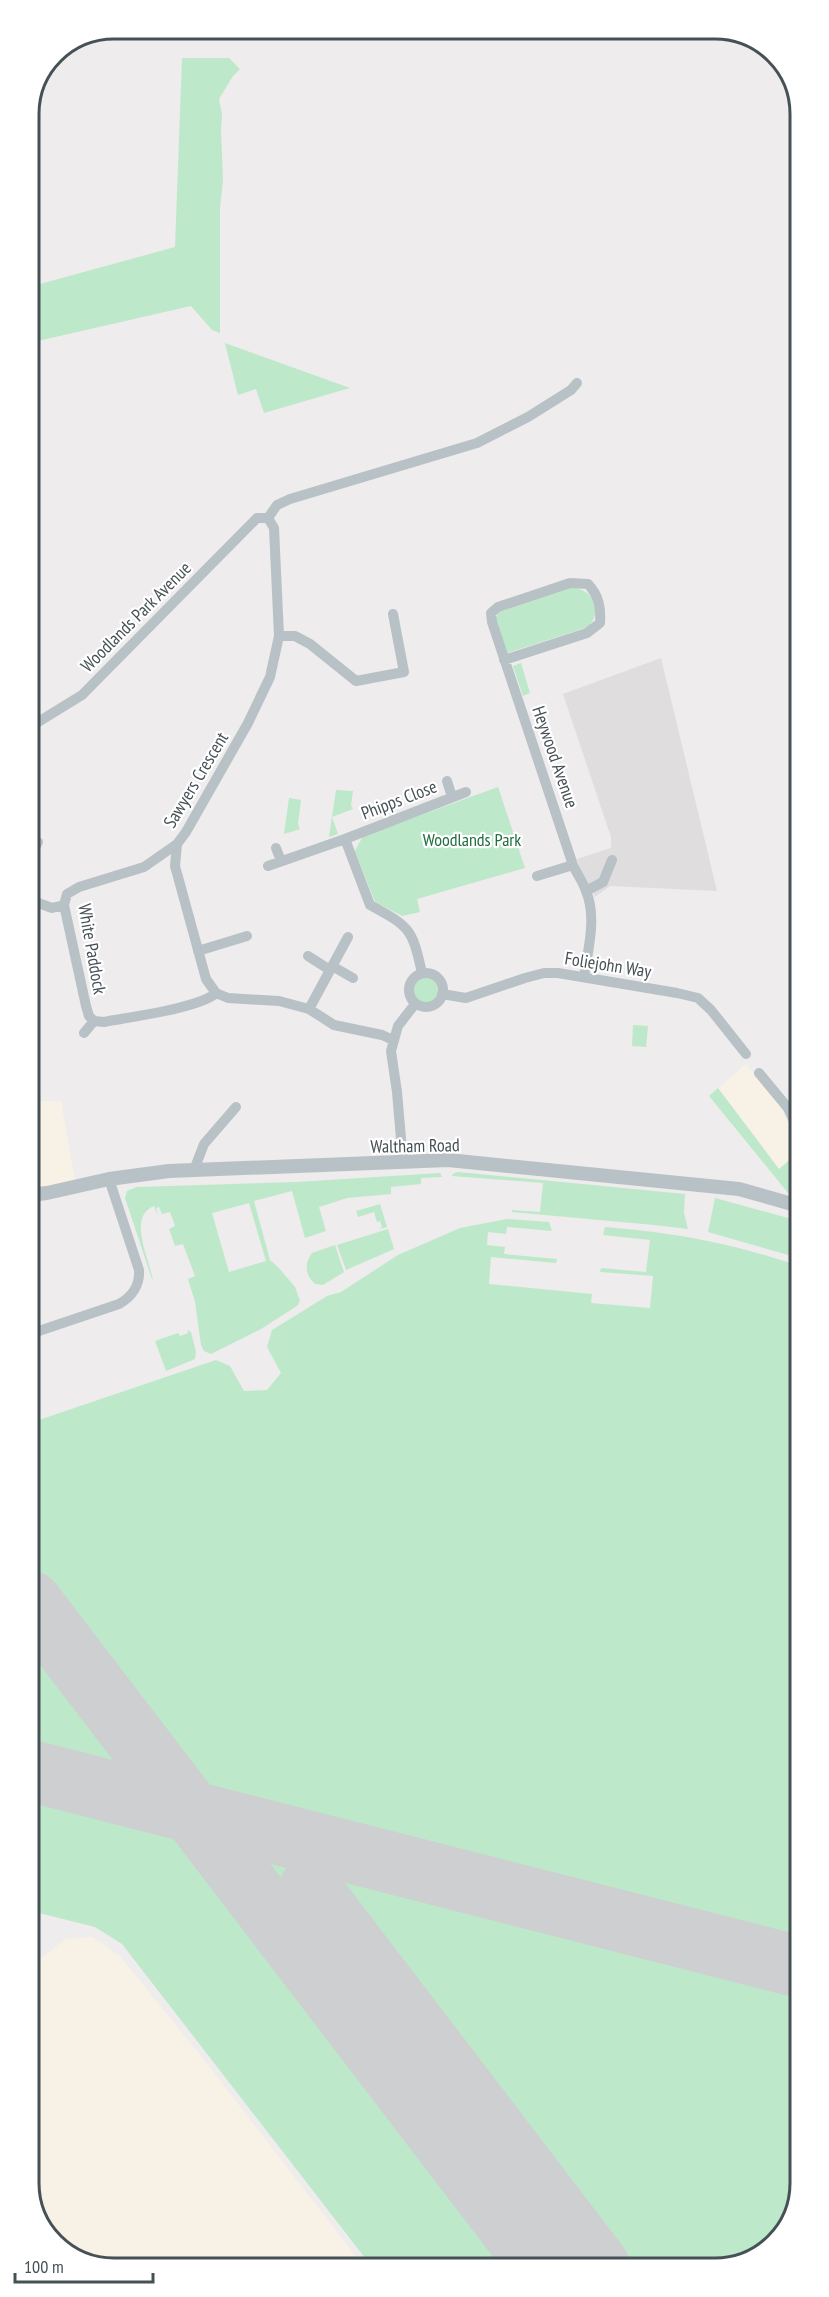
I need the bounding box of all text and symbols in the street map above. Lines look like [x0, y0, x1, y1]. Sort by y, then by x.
street label: Woodlands Park Avenue [76, 557, 196, 677]
street label: Heywood Avenue [527, 703, 584, 811]
street label: Sawyers Crescent [158, 728, 233, 832]
street label: Phipps Close [358, 775, 440, 824]
park label: Woodlands Park [423, 828, 521, 851]
street label: White Paddock [73, 902, 112, 996]
street label: Foliejohn Way [563, 946, 653, 983]
street label: Waltham Road [370, 1133, 460, 1158]
scale bar [15, 2246, 153, 2284]
text: 100 m [24, 2255, 64, 2278]

